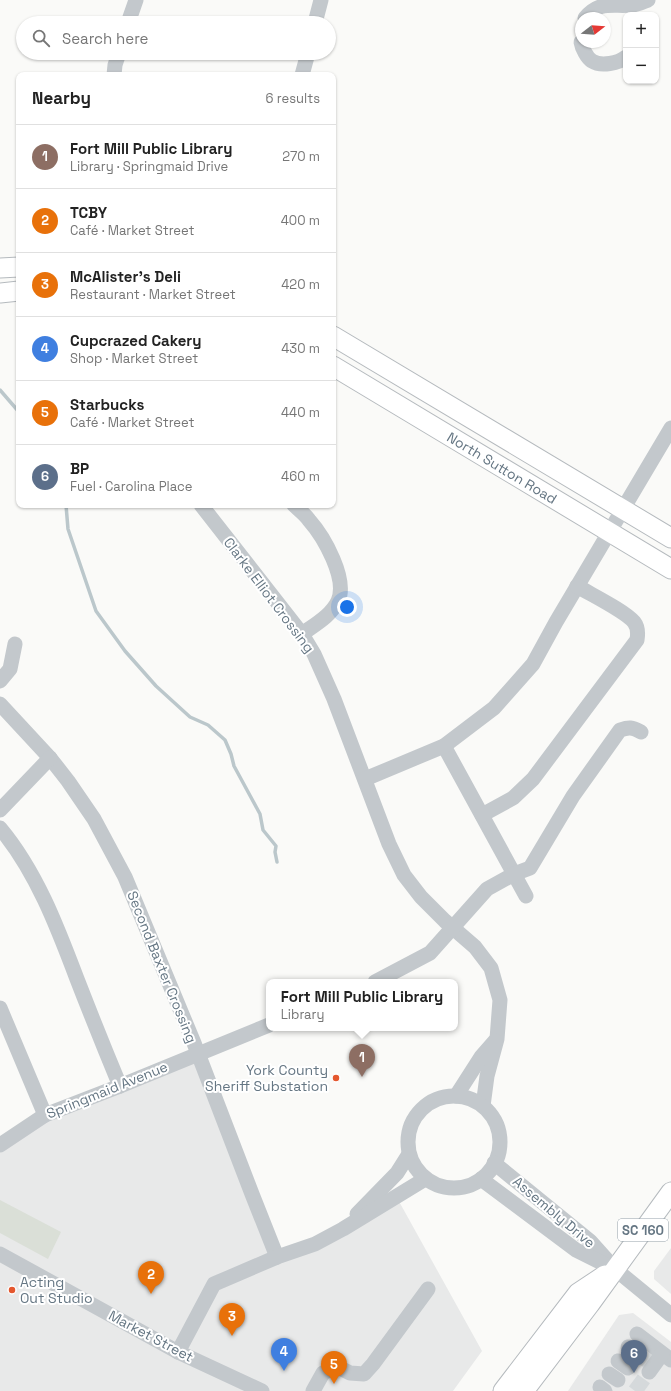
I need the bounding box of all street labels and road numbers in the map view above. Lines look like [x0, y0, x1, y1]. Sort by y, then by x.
street label: North Sutton Road [444, 428, 560, 508]
street label: Clarke Elliot Crossing [220, 534, 318, 656]
street label: Second Baxter Crossing [123, 888, 201, 1046]
street label: Springmaid Avenue [44, 1057, 170, 1123]
street label: Assembly Drive [509, 1172, 599, 1252]
road number: SC 160 [618, 1219, 668, 1241]
street label: Market Street [106, 1306, 196, 1366]

